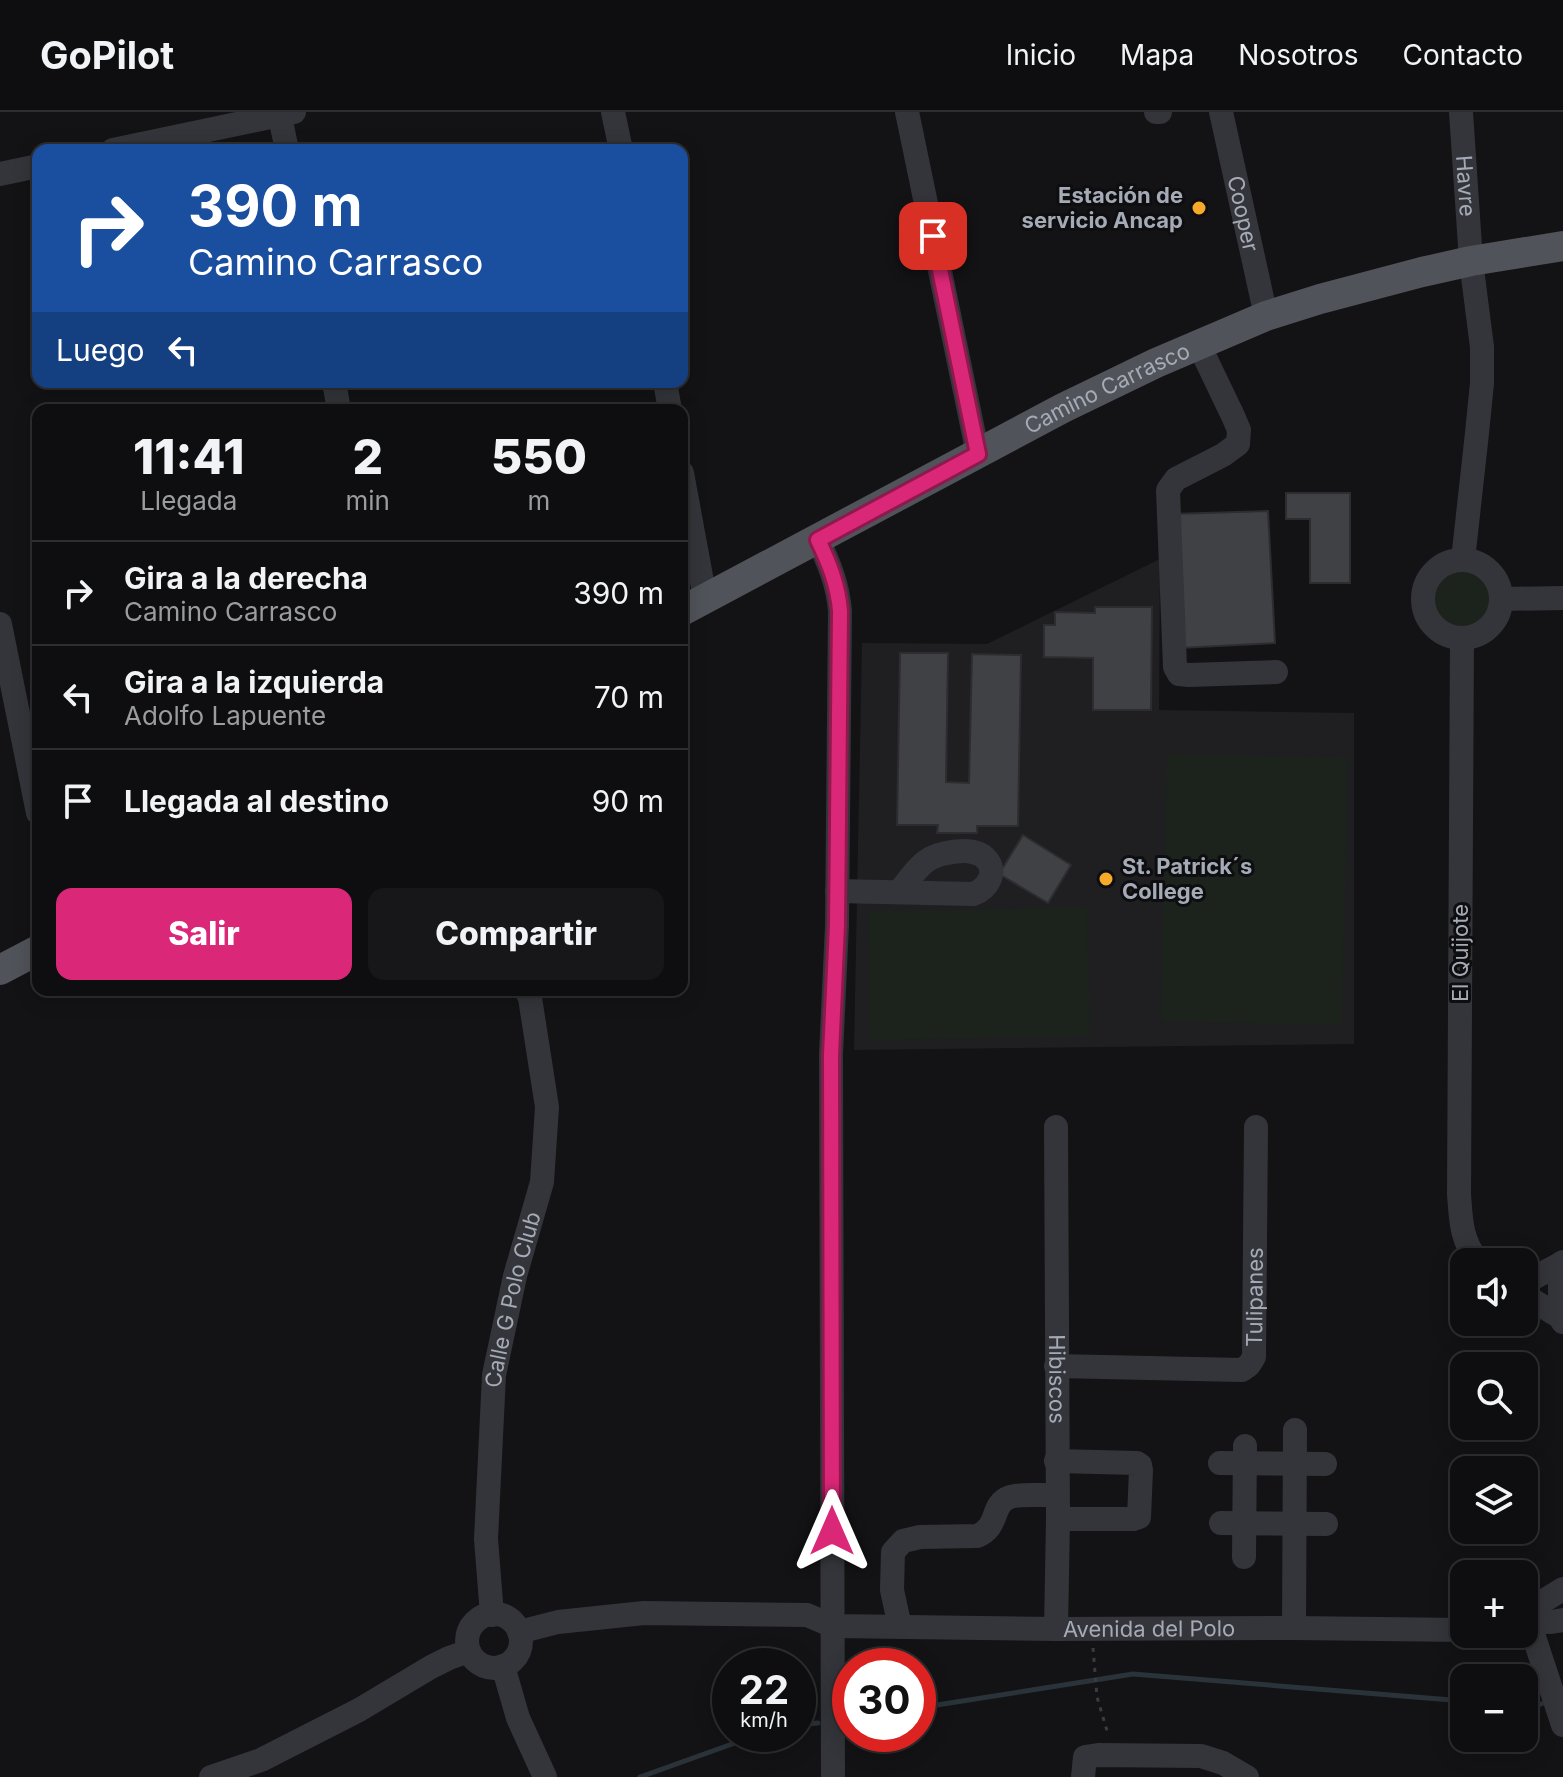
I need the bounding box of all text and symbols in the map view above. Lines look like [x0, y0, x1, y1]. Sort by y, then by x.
text: GoPilot [40, 32, 174, 78]
text: Inicio [1006, 38, 1076, 72]
text: Mapa [1120, 38, 1194, 72]
text: Nosotros [1238, 38, 1359, 72]
text: Contacto [1403, 38, 1523, 72]
street label: Havre [1451, 154, 1481, 217]
text: 390 m [188, 172, 363, 240]
street label: Cooper [1222, 173, 1264, 254]
icon: right [56, 176, 160, 280]
place label: Estación de servicio Ancap [1022, 182, 1183, 233]
marker: Estación de servicio Ancap [1190, 199, 1208, 217]
pin [899, 202, 967, 270]
icon: arrive [911, 214, 955, 258]
text: Camino Carrasco [188, 240, 483, 284]
icon: left [161, 328, 205, 372]
text: Luego [56, 332, 145, 368]
street label: Camino Carrasco [1020, 337, 1194, 439]
text: 11:41 [133, 427, 244, 486]
text: 2 [352, 427, 383, 486]
text: 550 [491, 427, 587, 486]
text: Llegada [140, 485, 237, 516]
text: min [346, 485, 390, 516]
text: m [528, 485, 550, 516]
text: Gira a la derecha [124, 560, 368, 596]
icon: right [56, 571, 100, 615]
text: 390 m [573, 575, 664, 611]
text: Camino Carrasco [124, 596, 337, 627]
text: Gira a la izquierda [124, 664, 384, 700]
icon: left [56, 675, 100, 719]
text: 70 m [594, 679, 664, 715]
text: Adolfo Lapuente [124, 700, 326, 731]
icon: arrive [56, 779, 100, 823]
text: Llegada al destino [124, 783, 389, 819]
text: 90 m [592, 783, 664, 819]
place label: St. Patrick´s College [1122, 853, 1252, 904]
marker: St. Patrick´s College [1097, 870, 1115, 888]
button: Salir [56, 888, 352, 980]
button: Compartir [368, 888, 664, 980]
street label: El Quijote [1447, 904, 1473, 1002]
street label: Calle G Polo Club [480, 1208, 546, 1388]
street label: Tulipanes [1241, 1247, 1268, 1347]
map controls [1450, 1248, 1538, 1752]
button: sound [1450, 1248, 1538, 1336]
street label: Hibiscos [1044, 1334, 1071, 1424]
button: search [1450, 1352, 1538, 1440]
button: layers [1450, 1456, 1538, 1544]
position arrow [790, 1489, 874, 1573]
button: + [1450, 1560, 1538, 1648]
street label: Avenida del Polo [1063, 1615, 1235, 1642]
speed limit sign: 30 [832, 1648, 936, 1752]
button: − [1450, 1664, 1538, 1752]
text: 22 [739, 1665, 789, 1714]
text: km/h [740, 1708, 788, 1732]

